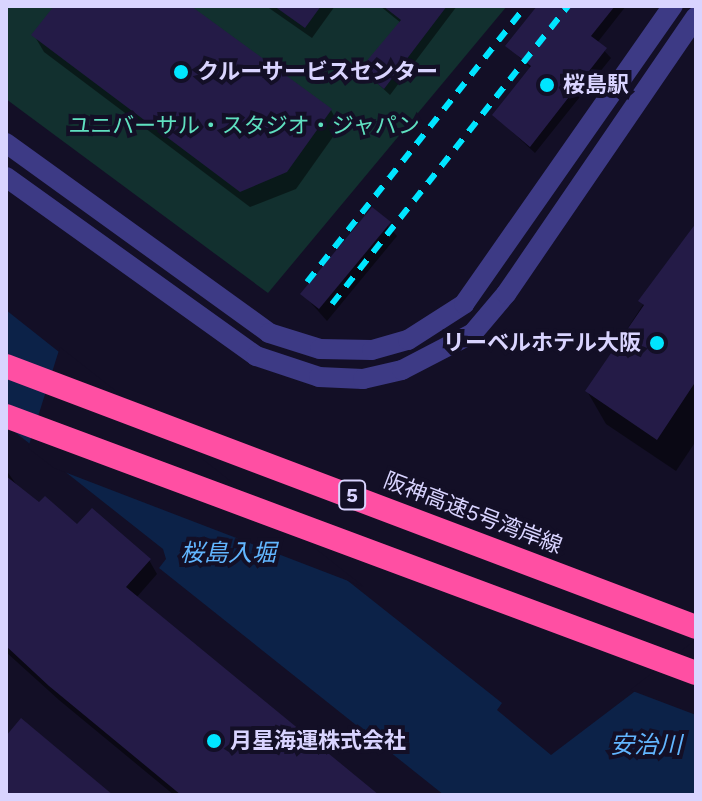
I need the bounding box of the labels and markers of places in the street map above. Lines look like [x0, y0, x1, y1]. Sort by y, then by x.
place label: クルーサービスセンター [197, 59, 439, 85]
marker: クルーサービスセンター [172, 63, 190, 81]
place label: 桜島駅 [563, 72, 629, 98]
marker: 桜島駅 [538, 76, 556, 94]
place label: リーベルホテル大阪 [443, 330, 641, 356]
marker: リーベルホテル大阪 [648, 334, 666, 352]
place label: 月星海運株式会社 [230, 728, 406, 754]
marker: 月星海運株式会社 [205, 732, 223, 750]

